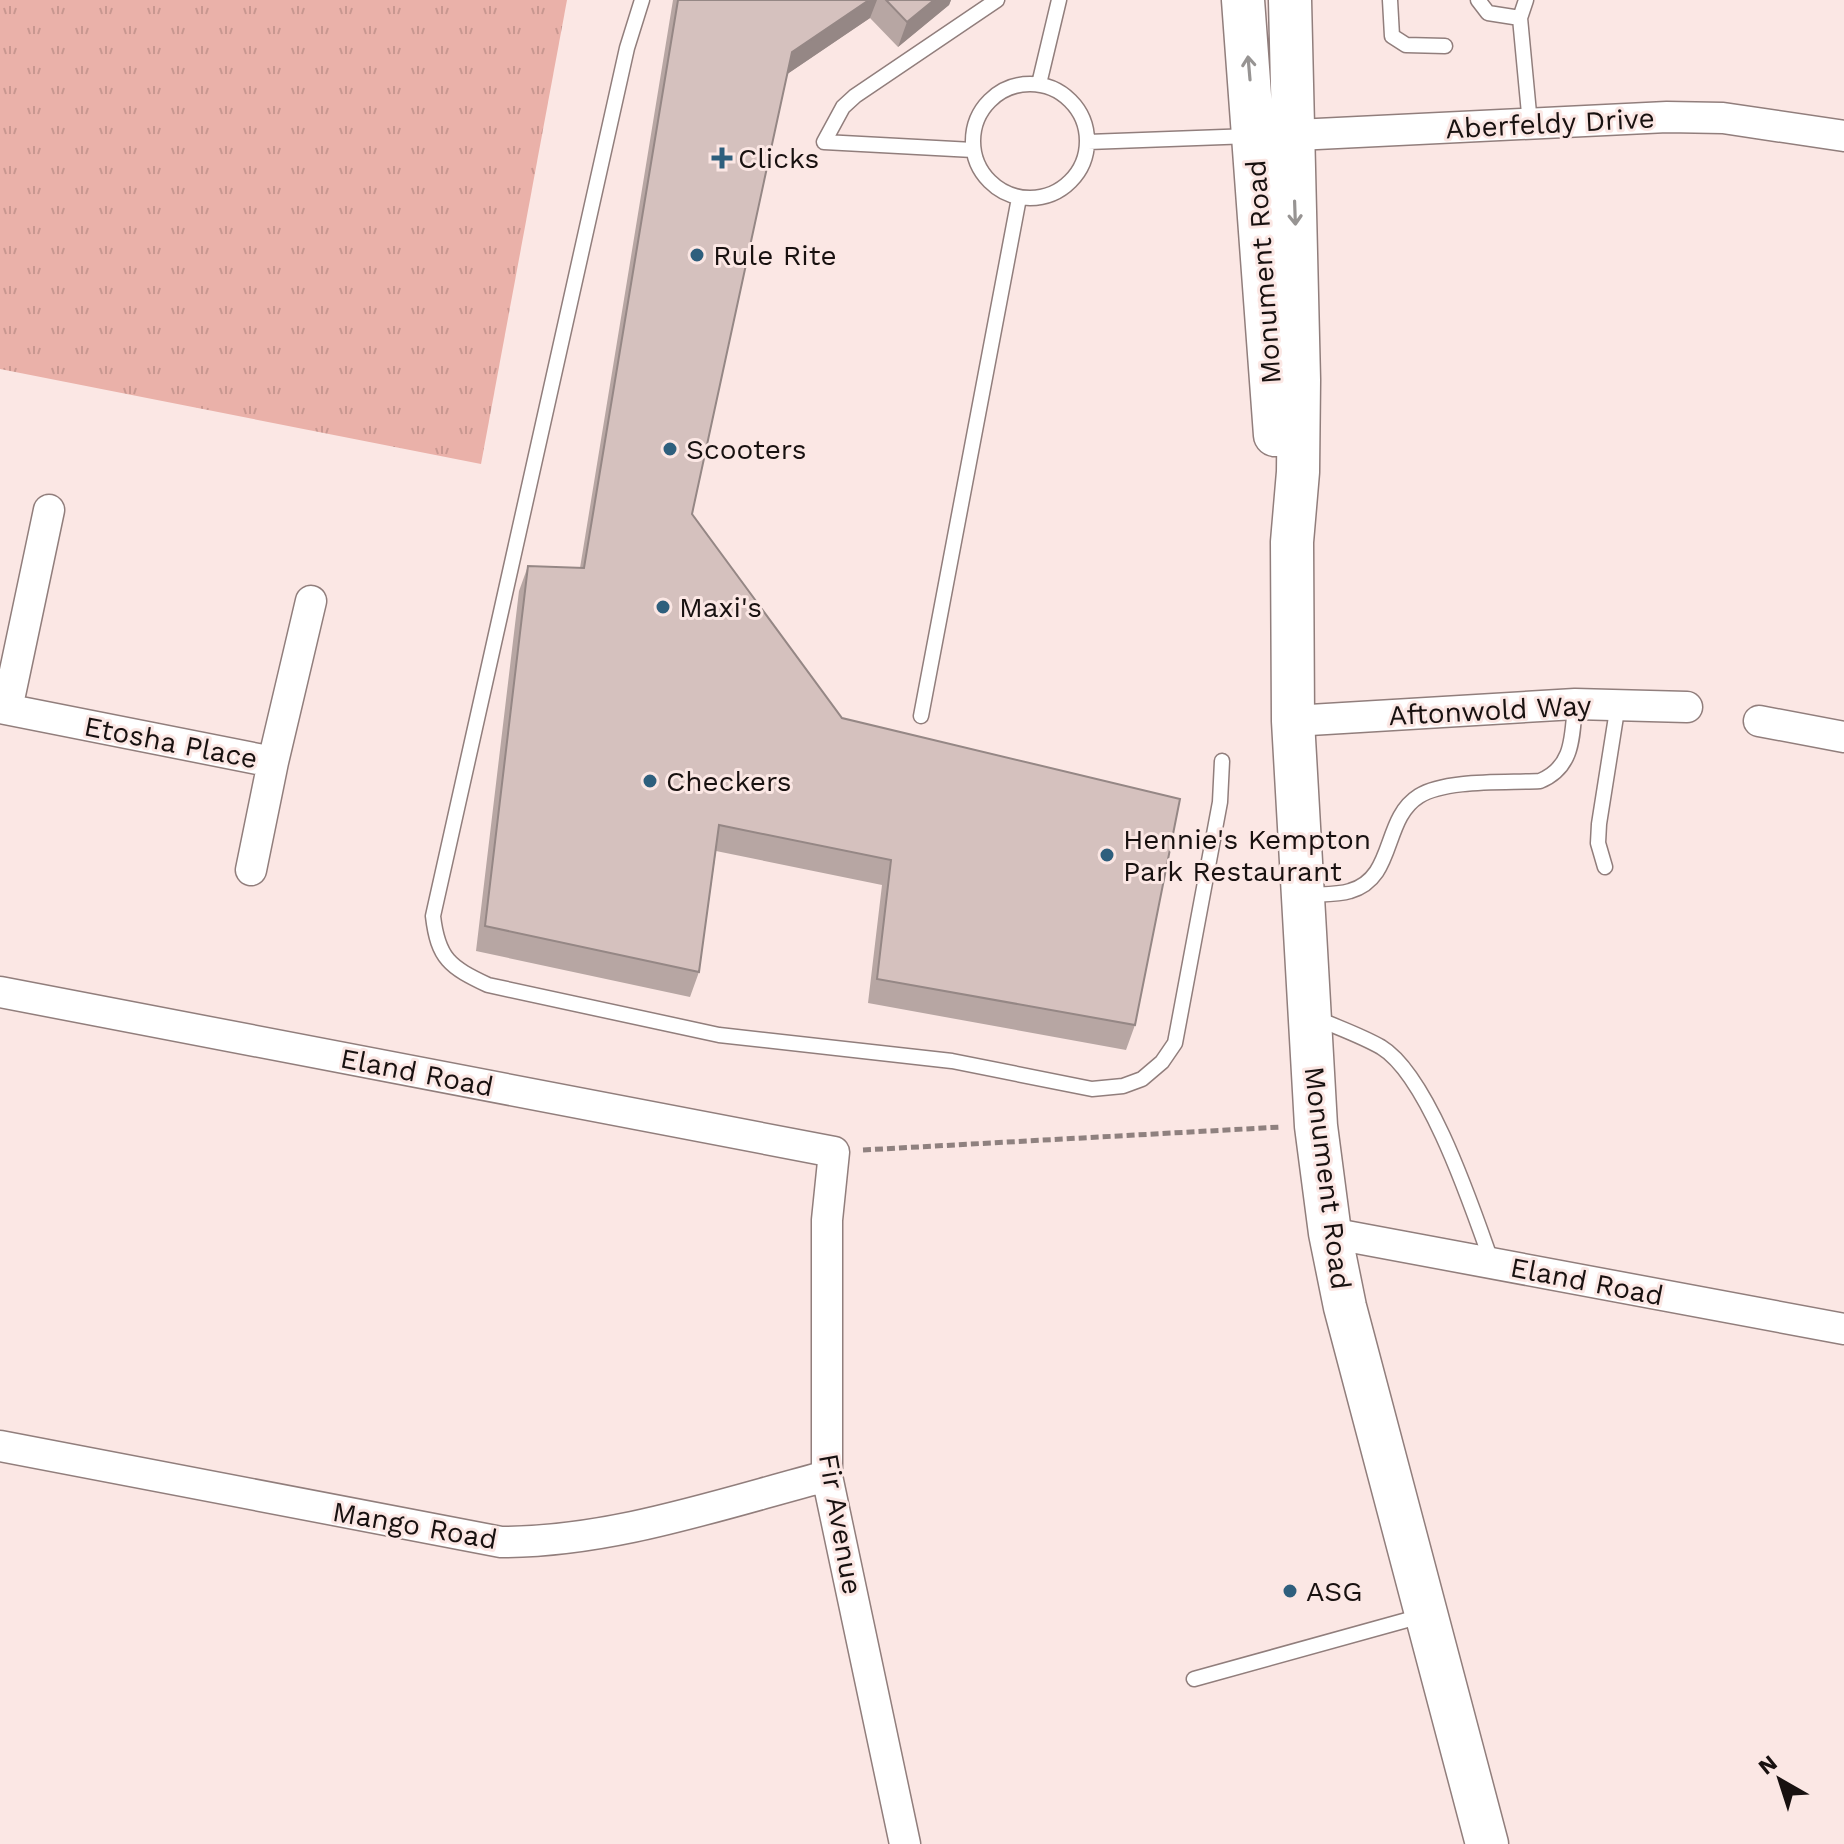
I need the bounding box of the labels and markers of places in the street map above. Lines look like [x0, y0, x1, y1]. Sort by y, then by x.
place label: Clicks [738, 142, 819, 175]
marker: Clicks [713, 149, 731, 167]
place label: Rule Rite [713, 239, 837, 272]
marker: Rule Rite [688, 246, 706, 264]
place label: Scooters [686, 433, 806, 466]
marker: Scooters [661, 440, 679, 458]
place label: Maxi's [679, 591, 762, 624]
marker: Maxi's [654, 598, 672, 616]
place label: Checkers [666, 765, 792, 798]
marker: Checkers [641, 772, 659, 790]
place label: Hennie's Kempton Park Restaurant [1123, 823, 1371, 888]
marker: Hennie's Kempton Park Restaurant [1098, 846, 1116, 864]
place label: ASG [1306, 1575, 1362, 1608]
marker: ASG [1281, 1582, 1299, 1600]

